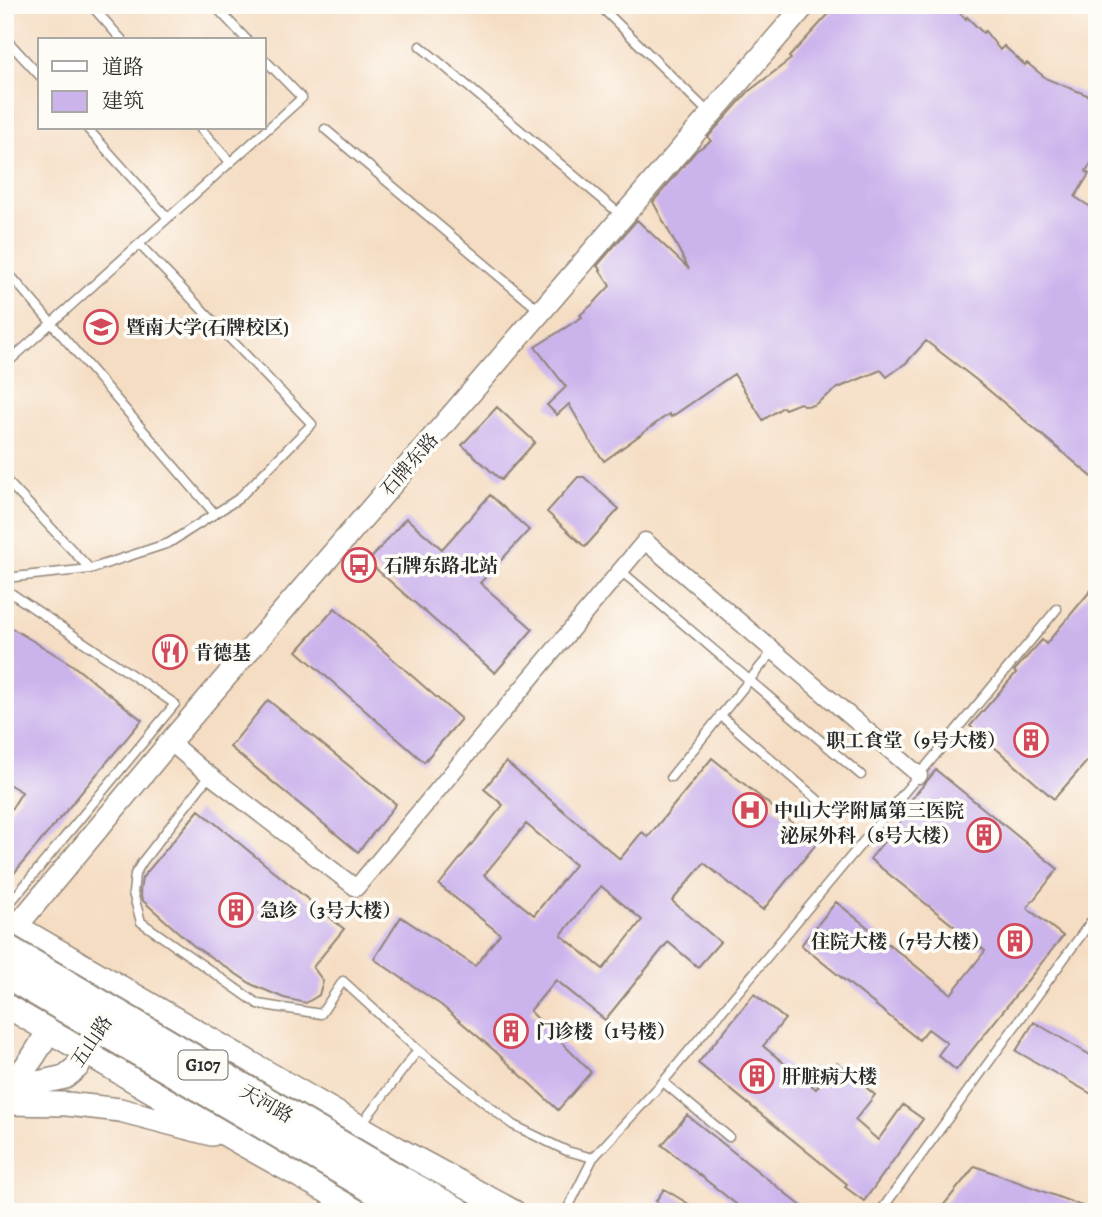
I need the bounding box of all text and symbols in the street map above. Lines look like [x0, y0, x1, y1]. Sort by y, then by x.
legend [38, 38, 266, 130]
text: 道路 [102, 53, 144, 81]
text: 建筑 [102, 87, 144, 115]
school or university icon: 暨南大学(石牌校区) [82, 308, 120, 346]
place label: 暨南大学(石牌校区) [126, 315, 289, 341]
street label: 石牌东路 [375, 427, 445, 502]
bus stop icon: 石牌东路北站 [340, 546, 378, 584]
place label: 石牌东路北站 [384, 553, 498, 579]
restaurant icon: 肯德基 [151, 633, 189, 671]
place label: 肯德基 [194, 640, 251, 666]
building icon: 职工食堂（9号大楼） [1012, 721, 1050, 759]
place label: 职工食堂（9号大楼） [826, 728, 1006, 754]
hospital icon: 中山大学附属第三医院 [731, 791, 769, 829]
place label: 中山大学附属第三医院 [774, 798, 964, 824]
building icon: 泌尿外科（8号大楼） [965, 816, 1003, 854]
place label: 泌尿外科（8号大楼） [780, 823, 960, 849]
building icon: 急诊（3号大楼） [217, 891, 255, 929]
place label: 急诊（3号大楼） [260, 898, 401, 924]
building icon: 住院大楼（7号大楼） [996, 922, 1034, 960]
place label: 住院大楼（7号大楼） [811, 929, 990, 955]
street label: 五山路 [65, 1011, 119, 1072]
building icon: 门诊楼（1号楼） [492, 1012, 530, 1050]
place label: 门诊楼（1号楼） [536, 1019, 676, 1045]
road number: G107 [178, 1050, 228, 1080]
building icon: 肝脏病大楼 [738, 1057, 776, 1095]
place label: 肝脏病大楼 [782, 1064, 877, 1090]
street label: 天河路 [235, 1078, 298, 1129]

